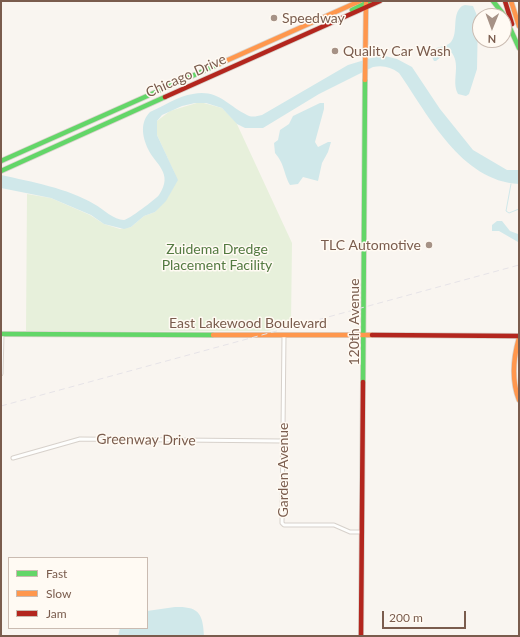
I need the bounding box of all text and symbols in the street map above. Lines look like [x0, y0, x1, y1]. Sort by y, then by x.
north arrow [472, 8, 512, 48]
place label: Speedway [282, 10, 345, 26]
marker: Speedway [269, 13, 279, 23]
text: N [487, 33, 496, 46]
place label: Quality Car Wash [343, 43, 451, 59]
marker: Quality Car Wash [330, 46, 340, 56]
street label: Chicago Drive [143, 51, 229, 101]
place label: TLC Automotive [321, 237, 421, 253]
marker: TLC Automotive [424, 240, 434, 250]
park label: Zuidema Dredge Placement Facility [162, 241, 272, 274]
street label: 120th Avenue [346, 278, 362, 366]
street label: East Lakewood Boulevard [169, 315, 327, 331]
street label: Garden Avenue [275, 423, 291, 517]
street label: Greenway Drive [96, 431, 196, 449]
legend [8, 557, 148, 629]
text: Fast [46, 566, 67, 581]
text: Slow [46, 586, 71, 601]
scale bar [384, 603, 468, 629]
text: Jam [46, 606, 67, 621]
text: 200 m [389, 610, 423, 625]

